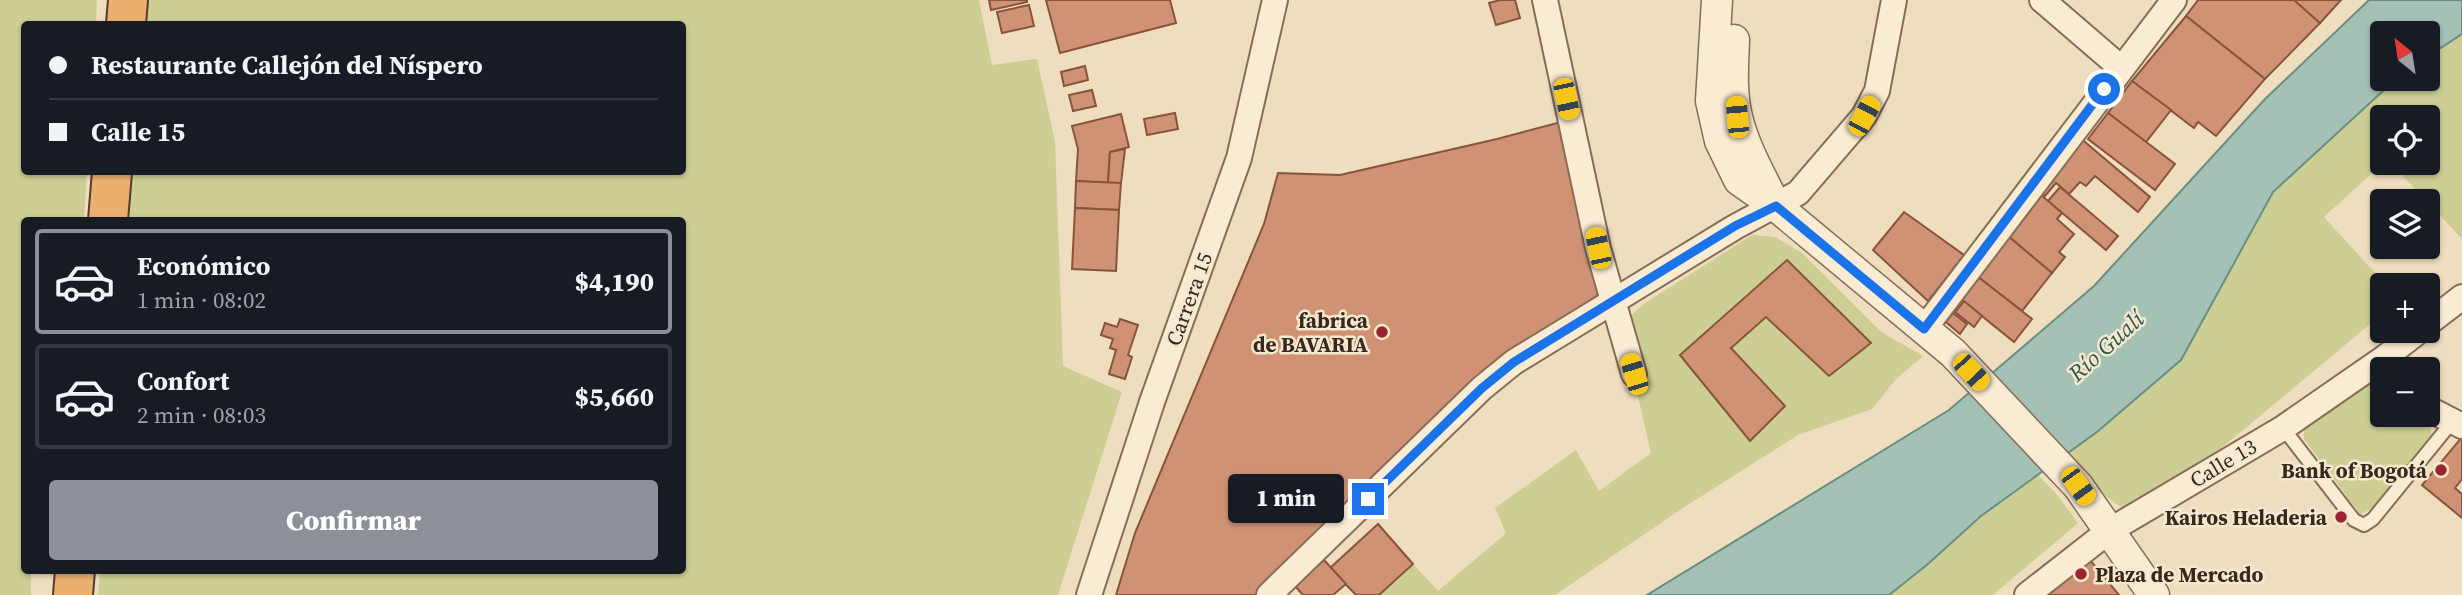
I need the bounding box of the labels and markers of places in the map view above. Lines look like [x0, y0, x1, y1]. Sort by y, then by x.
place label: fabrica de BAVARIA [1253, 306, 1369, 359]
marker: fabrica de BAVARIA [1374, 324, 1390, 340]
place label: Bank of Bogotá [2281, 456, 2428, 485]
marker: Bank of Bogotá [2433, 462, 2449, 478]
place label: Kairos Heladeria [2165, 503, 2328, 532]
marker: Kairos Heladeria [2333, 509, 2349, 525]
place label: Plaza de Mercado [2095, 560, 2263, 589]
marker: Plaza de Mercado [2073, 566, 2089, 582]

